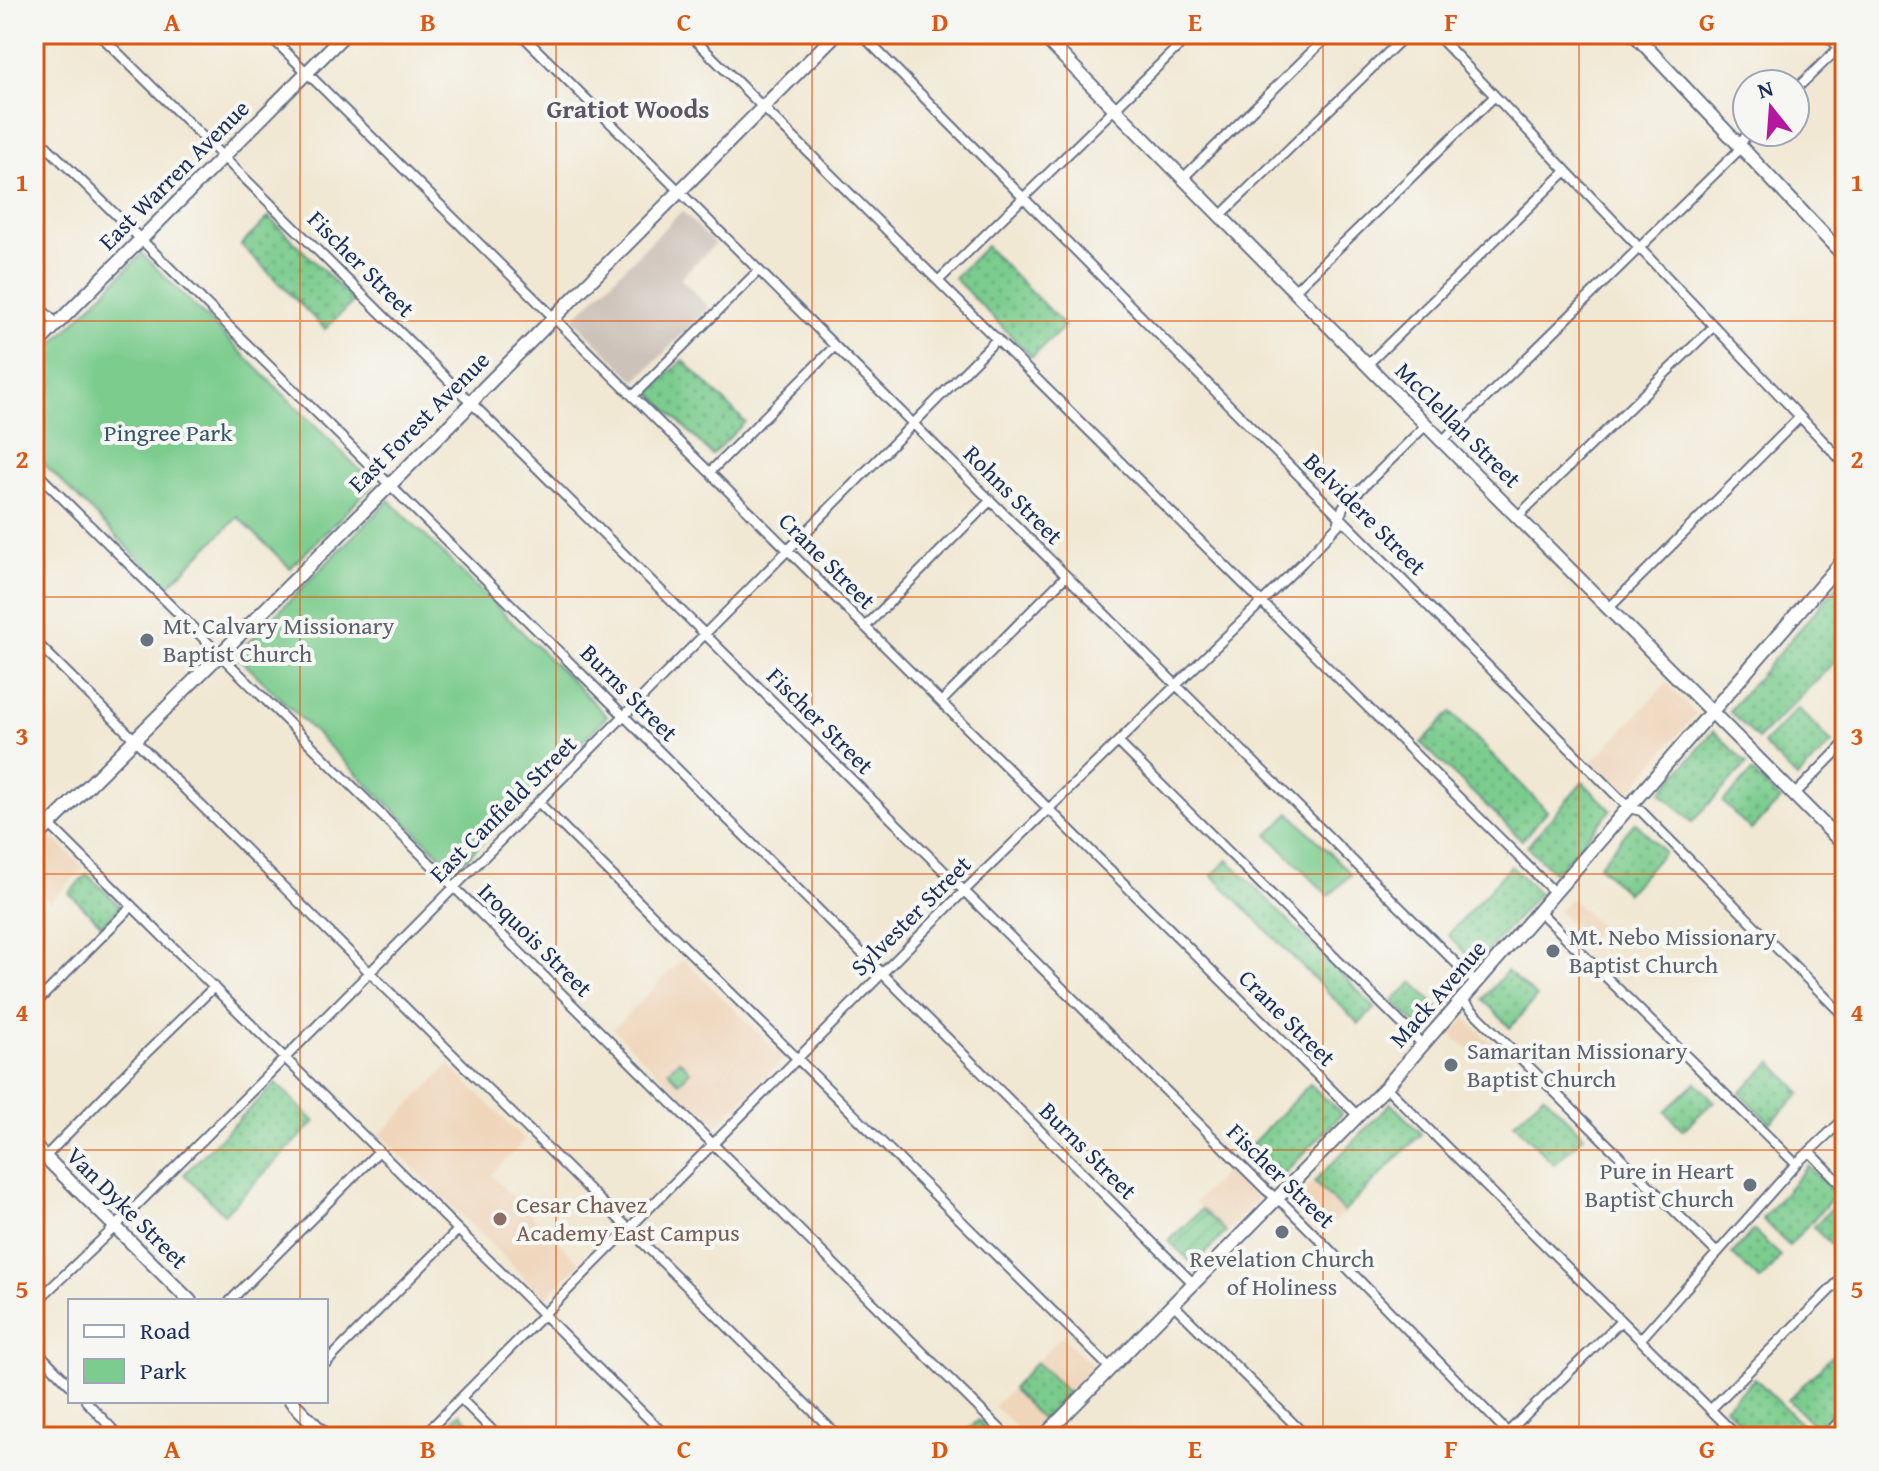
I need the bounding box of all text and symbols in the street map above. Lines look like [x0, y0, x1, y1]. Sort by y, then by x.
text: A [164, 2, 181, 41]
text: B [420, 2, 436, 41]
text: C [677, 2, 691, 41]
text: D [932, 2, 948, 41]
text: E [1188, 2, 1202, 41]
text: F [1444, 2, 1458, 41]
text: G [1699, 2, 1715, 41]
north arrow [1731, 68, 1811, 148]
text: N [1753, 71, 1777, 106]
district label: Gratiot Woods [547, 89, 709, 128]
street label: East Warren Avenue [90, 91, 257, 258]
text: 1 [15, 162, 29, 201]
text: 1 [1850, 162, 1864, 201]
street label: Fischer Street [300, 202, 423, 325]
street label: East Forest Avenue [340, 343, 497, 500]
street label: McClellan Street [1387, 354, 1530, 496]
park label: Pingree Park [104, 415, 233, 450]
street label: Rohns Street [956, 437, 1072, 553]
text: 2 [15, 439, 29, 478]
text: 2 [1850, 439, 1864, 478]
street label: Belvidere Street [1296, 444, 1435, 583]
street label: Crane Street [771, 504, 884, 618]
place label: Mt. Calvary Missionary Baptist Church [163, 608, 394, 671]
marker: Mt. Calvary Missionary Baptist Church [138, 631, 156, 649]
street label: Burns Street [573, 636, 686, 750]
street label: Fischer Street [759, 659, 882, 782]
text: 3 [15, 716, 29, 755]
text: 3 [1850, 716, 1864, 755]
street label: East Canfield Street [421, 727, 585, 890]
street label: Sylvester Street [842, 847, 979, 984]
street label: Iroquois Street [470, 874, 601, 1005]
place label: Mt. Nebo Missionary Baptist Church [1569, 919, 1776, 982]
street label: Mack Avenue [1381, 932, 1494, 1055]
marker: Mt. Nebo Missionary Baptist Church [1544, 942, 1562, 960]
street label: Crane Street [1231, 961, 1344, 1075]
text: 4 [15, 992, 29, 1031]
text: 4 [1850, 992, 1864, 1031]
place label: Samaritan Missionary Baptist Church [1467, 1033, 1687, 1096]
marker: Samaritan Missionary Baptist Church [1442, 1056, 1460, 1074]
street label: Burns Street [1032, 1094, 1145, 1208]
street label: Fischer Street [1219, 1115, 1344, 1237]
street label: Van Dyke Street [58, 1139, 197, 1277]
place label: Pure in Heart Baptist Church [1585, 1153, 1735, 1216]
marker: Pure in Heart Baptist Church [1741, 1176, 1759, 1194]
place label: Cesar Chavez Academy East Campus [516, 1187, 740, 1250]
marker: Cesar Chavez Academy East Campus [491, 1210, 509, 1228]
marker: Revelation Church of Holiness [1273, 1223, 1291, 1241]
place label: Revelation Church of Holiness [1190, 1241, 1375, 1304]
text: 5 [15, 1269, 29, 1308]
text: 5 [1850, 1269, 1864, 1308]
legend [68, 1299, 328, 1403]
text: Road [140, 1313, 190, 1348]
text: Park [140, 1353, 187, 1388]
text: A [164, 1429, 181, 1468]
text: B [420, 1429, 436, 1468]
text: C [677, 1429, 691, 1468]
text: D [932, 1429, 948, 1468]
text: E [1188, 1429, 1202, 1468]
text: F [1444, 1429, 1458, 1468]
text: G [1699, 1429, 1715, 1468]

